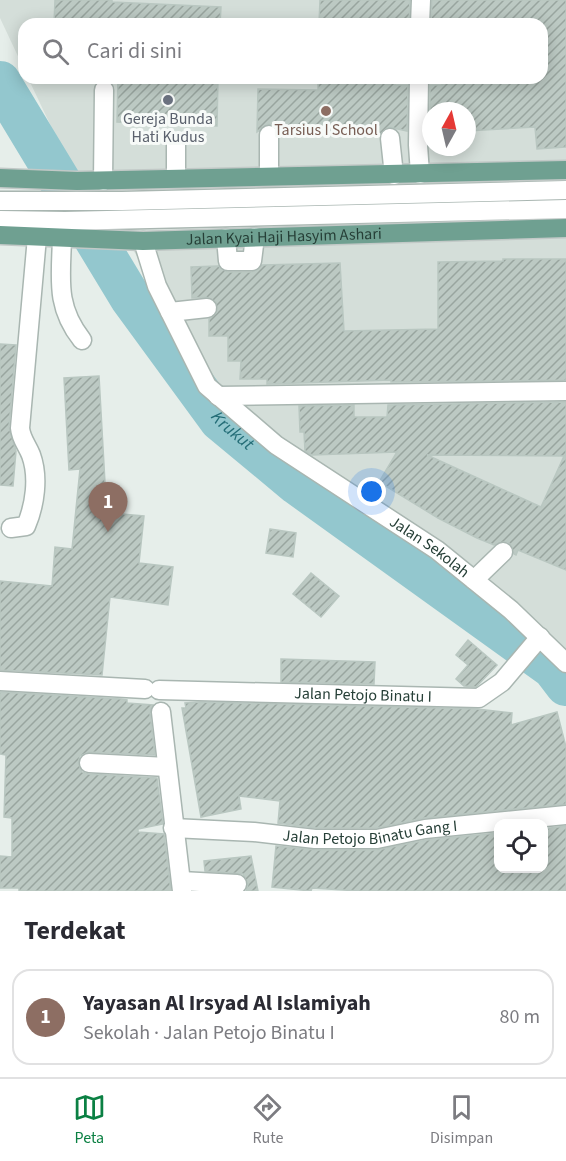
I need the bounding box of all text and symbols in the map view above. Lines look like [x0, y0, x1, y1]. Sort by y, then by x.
search box [18, 18, 548, 84]
icon: search [39, 35, 72, 68]
text: Cari di sini [87, 35, 182, 67]
marker: Gereja Bunda Hati Kudus [161, 93, 175, 107]
north arrow [422, 102, 476, 156]
marker: Tarsius I School [319, 104, 333, 118]
place label: Gereja Bunda Hati Kudus [123, 108, 213, 148]
place label: Tarsius I School [274, 119, 378, 141]
street label: Jalan Kyai Haji Hasyim Ashari [186, 223, 382, 251]
water label: Krukut [205, 406, 260, 457]
your location [357, 477, 386, 506]
pin: 1 [88, 482, 128, 532]
street label: Jalan Sekolah [385, 511, 474, 583]
street label: Jalan Petojo Binatu I [294, 682, 432, 708]
street label: Jalan Petojo Binatu Gang I [282, 815, 458, 850]
map controls [494, 819, 548, 873]
button: locate [494, 819, 548, 873]
text: Terdekat [24, 912, 126, 949]
text: Yayasan Al Irsyad Al Islamiyah [83, 987, 371, 1019]
text: 1 [40, 1003, 51, 1031]
text: 80 m [500, 1003, 540, 1031]
text: Sekolah · Jalan Petojo Binatu I [83, 1019, 335, 1047]
tab: Peta [73, 1091, 106, 1149]
tab: Rute [251, 1091, 284, 1149]
tab: Disimpan [430, 1091, 493, 1149]

